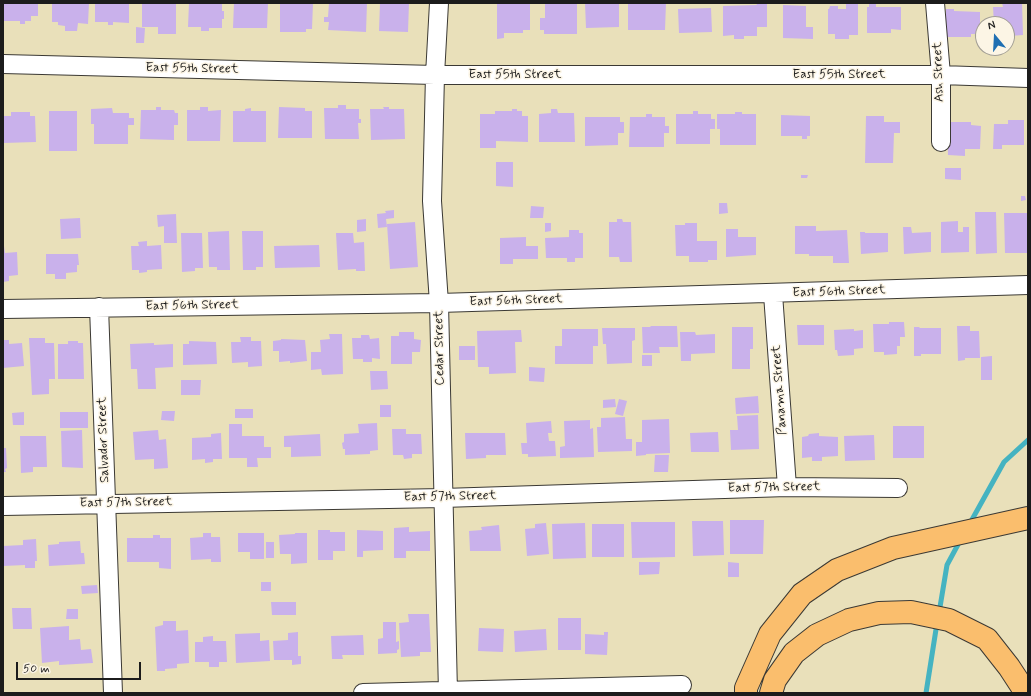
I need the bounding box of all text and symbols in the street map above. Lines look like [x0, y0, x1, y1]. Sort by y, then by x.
north arrow [975, 16, 1015, 56]
text: N [986, 18, 997, 33]
street label: Ash Street [930, 42, 948, 102]
street label: East 55th Street [145, 60, 239, 78]
street label: East 55th Street [469, 67, 561, 83]
street label: East 55th Street [793, 67, 885, 83]
street label: East 56th Street [792, 283, 886, 301]
street label: East 56th Street [469, 292, 563, 310]
street label: East 56th Street [145, 297, 239, 315]
street label: Cedar Street [432, 310, 448, 386]
street label: Panama Street [769, 345, 791, 435]
street label: Salvador Street [95, 397, 113, 483]
street label: East 57th Street [728, 479, 820, 497]
street label: East 57th Street [404, 488, 496, 506]
street label: East 57th Street [80, 494, 172, 512]
scale bar [18, 654, 143, 680]
text: 50 m [23, 661, 50, 677]

